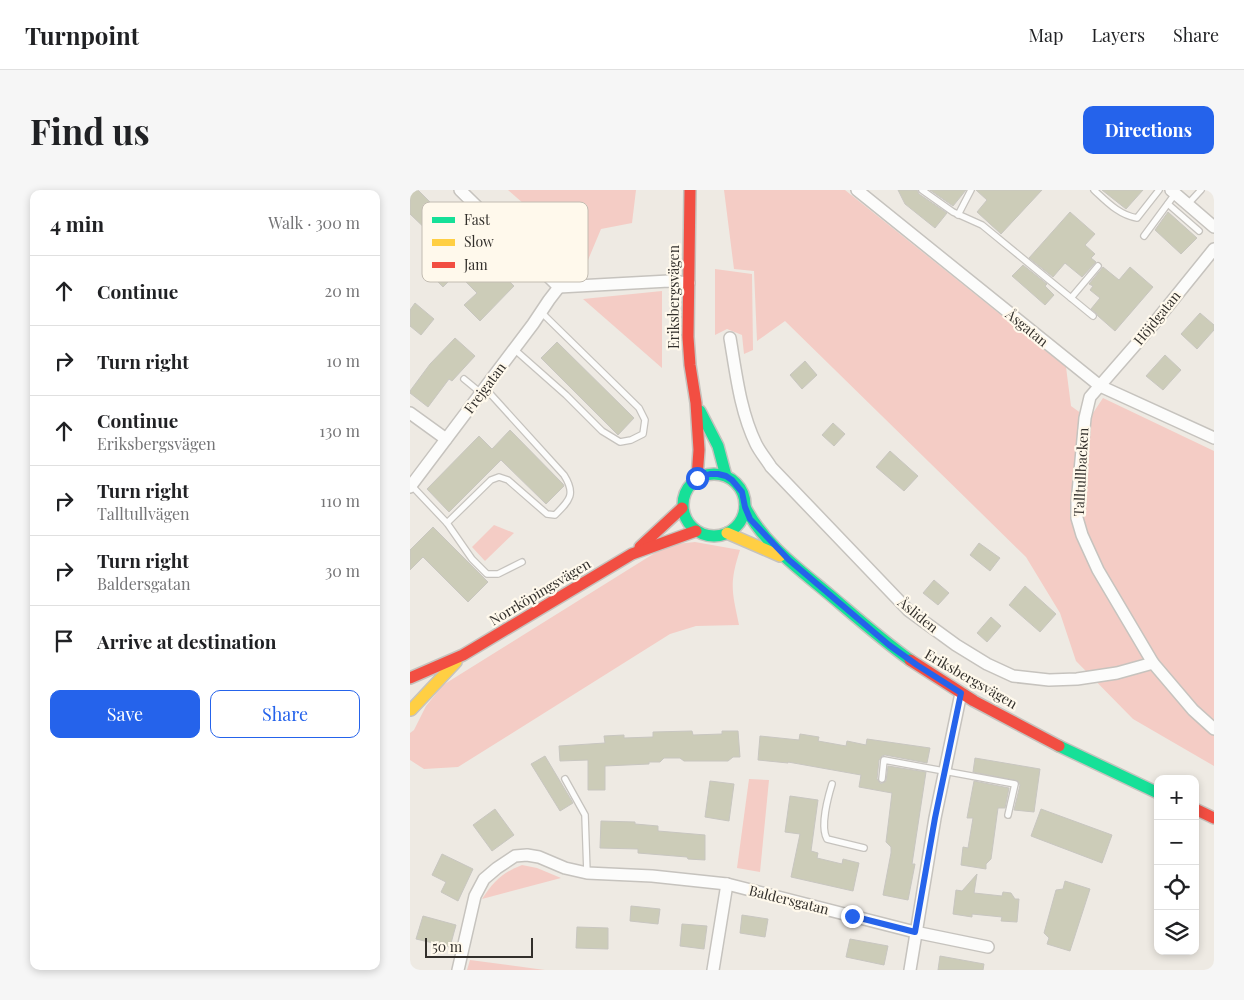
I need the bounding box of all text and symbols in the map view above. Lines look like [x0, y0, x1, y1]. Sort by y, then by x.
text: Turnpoint [25, 19, 139, 51]
text: Map [1028, 23, 1063, 47]
text: Layers [1091, 23, 1145, 47]
text: Share [1173, 23, 1219, 47]
button: Directions [1083, 106, 1214, 154]
text: Find us [30, 107, 150, 154]
legend [422, 202, 588, 282]
text: 4 min [50, 209, 104, 237]
text: Fast [464, 210, 491, 229]
text: Walk · 300 m [268, 212, 360, 233]
text: Slow [464, 232, 494, 251]
street label: Eriksbergsvägen [664, 244, 683, 349]
text: Jam [463, 255, 488, 274]
icon: ahead [50, 277, 78, 305]
text: Continue [97, 278, 178, 304]
text: 20 m [325, 280, 360, 301]
street label: Höjdgatan [1129, 286, 1185, 349]
street label: Åsgatan [1001, 304, 1053, 351]
icon: right [50, 347, 78, 375]
text: Turn right [97, 348, 189, 374]
text: 10 m [326, 350, 360, 371]
street label: Frejgatan [459, 358, 510, 417]
text: Continue [97, 407, 178, 433]
icon: ahead [50, 417, 78, 445]
text: 130 m [319, 420, 360, 441]
street label: Talltullbacken [1069, 426, 1092, 517]
text: Eriksbergsvägen [97, 433, 216, 454]
route start [686, 467, 709, 490]
text: Turn right [97, 477, 189, 503]
icon: right [50, 487, 78, 515]
text: 110 m [320, 490, 360, 511]
text: Talltullvägen [97, 503, 190, 524]
text: Turn right [97, 547, 189, 573]
street label: Norrköpingsvägen [486, 554, 594, 629]
icon: right [50, 557, 78, 585]
text: 30 m [325, 560, 360, 581]
text: Baldersgatan [97, 573, 190, 594]
street label: Åsliden [893, 592, 943, 637]
icon: arrive [50, 627, 78, 655]
text: Arrive at destination [97, 628, 277, 654]
street label: Eriksbergsvägen [921, 644, 1022, 713]
button: Save [50, 690, 200, 738]
button: Share [210, 690, 360, 738]
map controls [1154, 775, 1199, 955]
button: + [1154, 775, 1199, 820]
button: − [1154, 820, 1199, 865]
button: locate [1154, 865, 1199, 910]
street label: Baldersgatan [747, 880, 832, 919]
route end [841, 905, 864, 928]
button: layers [1154, 910, 1199, 955]
scale bar [425, 935, 532, 958]
text: 50 m [432, 937, 462, 956]

